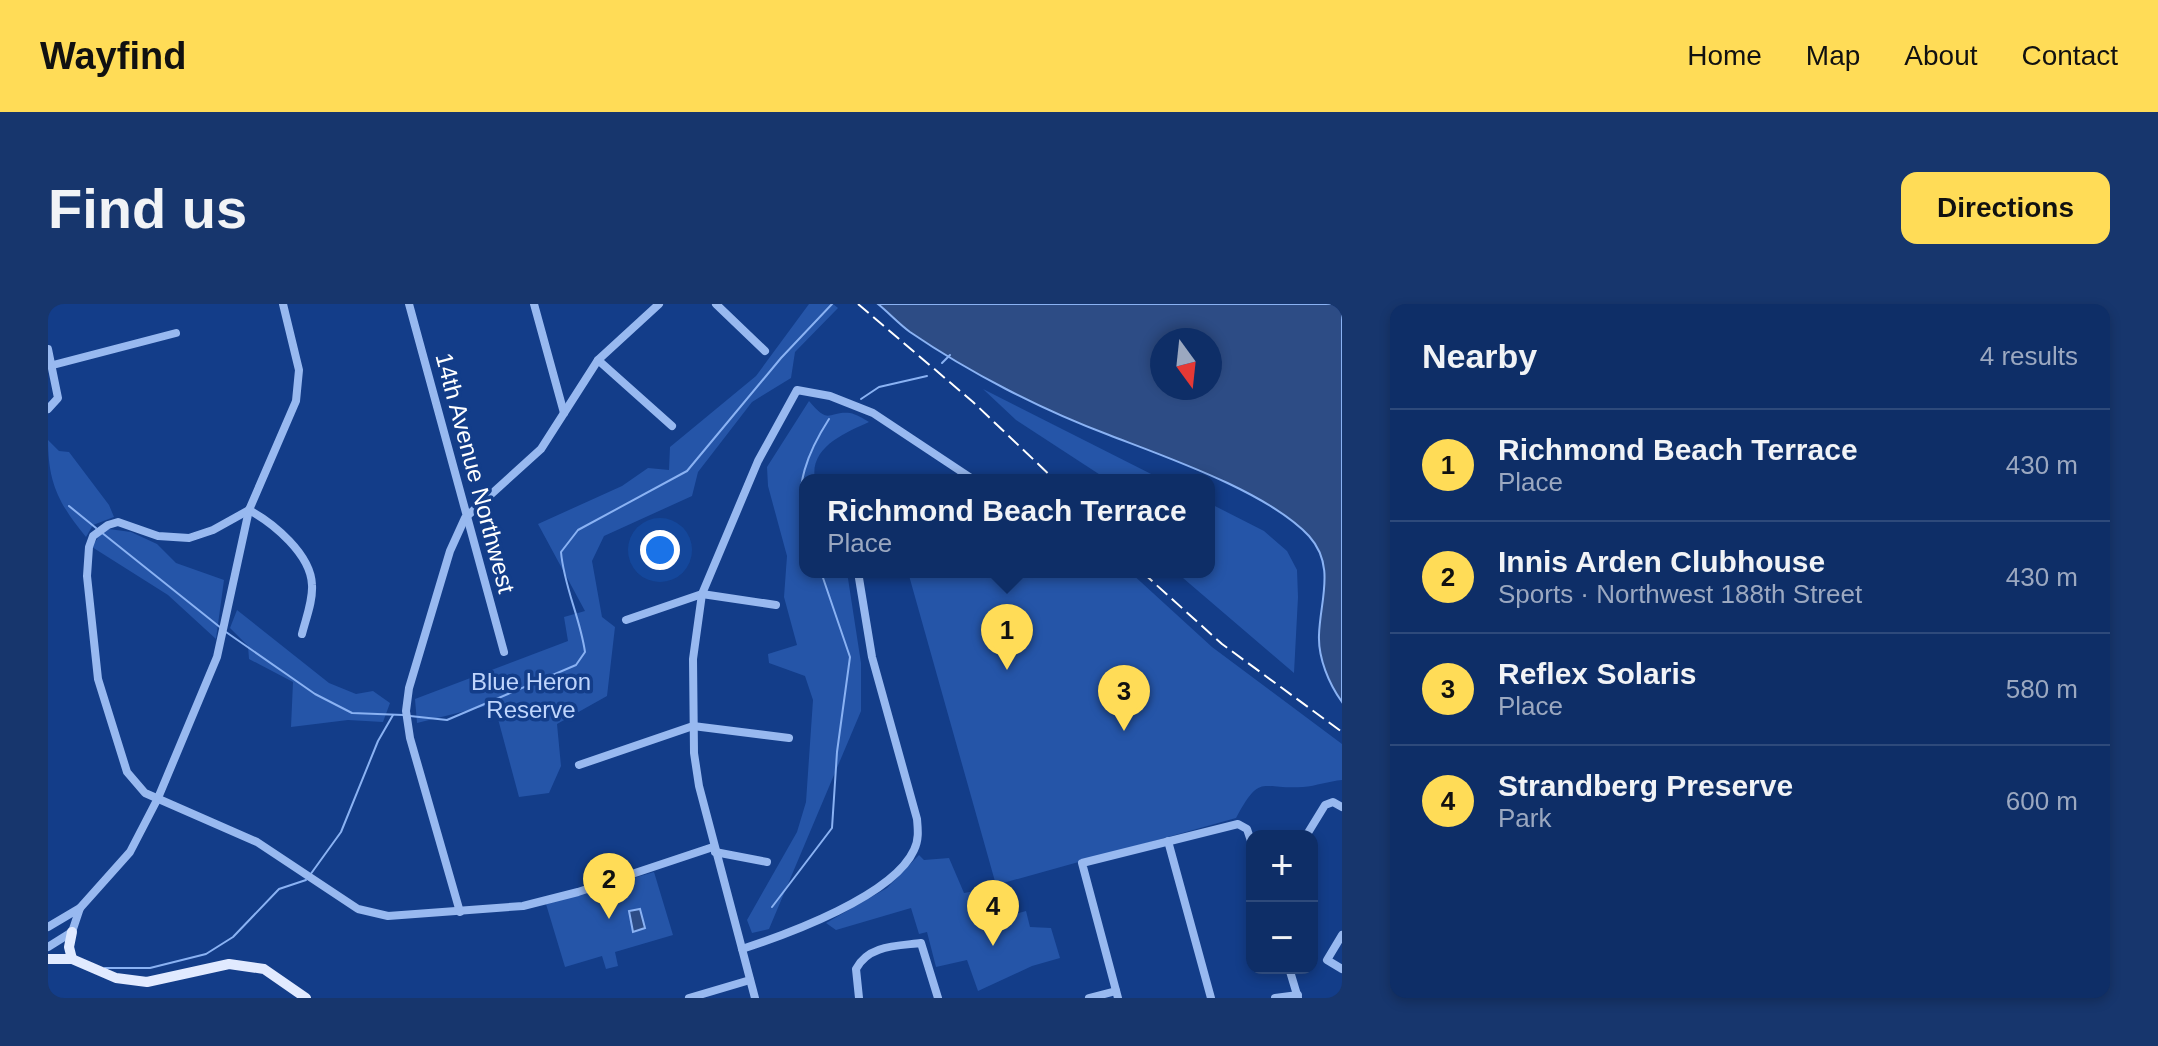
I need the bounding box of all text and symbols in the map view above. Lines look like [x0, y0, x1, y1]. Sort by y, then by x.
text: Wayfind [40, 35, 186, 77]
text: Home [1687, 40, 1762, 71]
text: Map [1806, 40, 1860, 71]
text: About [1904, 40, 1978, 71]
text: Contact [2022, 40, 2118, 71]
button: Directions [1901, 172, 2110, 244]
text: Find us [48, 177, 247, 240]
north arrow [1150, 328, 1222, 400]
text: Nearby [1422, 337, 1537, 375]
text: 4 results [1980, 341, 2078, 371]
street label: 14th Avenue Northwest [430, 350, 521, 596]
text: Richmond Beach Terrace [1498, 433, 1858, 466]
text: 1 [1441, 450, 1455, 480]
text: 430 m [2006, 450, 2078, 480]
text: Place [1498, 467, 1563, 497]
popup [799, 474, 1215, 578]
text: Richmond Beach Terrace [827, 494, 1187, 527]
text: Place [827, 528, 892, 558]
your location [640, 530, 680, 570]
text: Innis Arden Clubhouse [1498, 545, 1825, 578]
text: 2 [1441, 562, 1455, 592]
text: 430 m [2006, 562, 2078, 592]
text: Sports · Northwest 188th Street [1498, 579, 1862, 609]
pin: 1 [981, 604, 1033, 670]
text: Reflex Solaris [1498, 657, 1696, 690]
pin: 3 [1098, 665, 1150, 731]
park label: Blue Heron Reserve [471, 668, 591, 723]
text: 3 [1441, 674, 1455, 704]
text: 580 m [2006, 674, 2078, 704]
text: Place [1498, 691, 1563, 721]
text: Strandberg Preserve [1498, 769, 1793, 802]
text: 4 [1441, 786, 1455, 816]
text: 600 m [2006, 786, 2078, 816]
text: Park [1498, 803, 1551, 833]
map controls [1246, 830, 1318, 974]
button: + [1246, 830, 1318, 902]
pin: 2 [583, 853, 635, 919]
pin: 4 [967, 880, 1019, 946]
button: − [1246, 902, 1318, 974]

